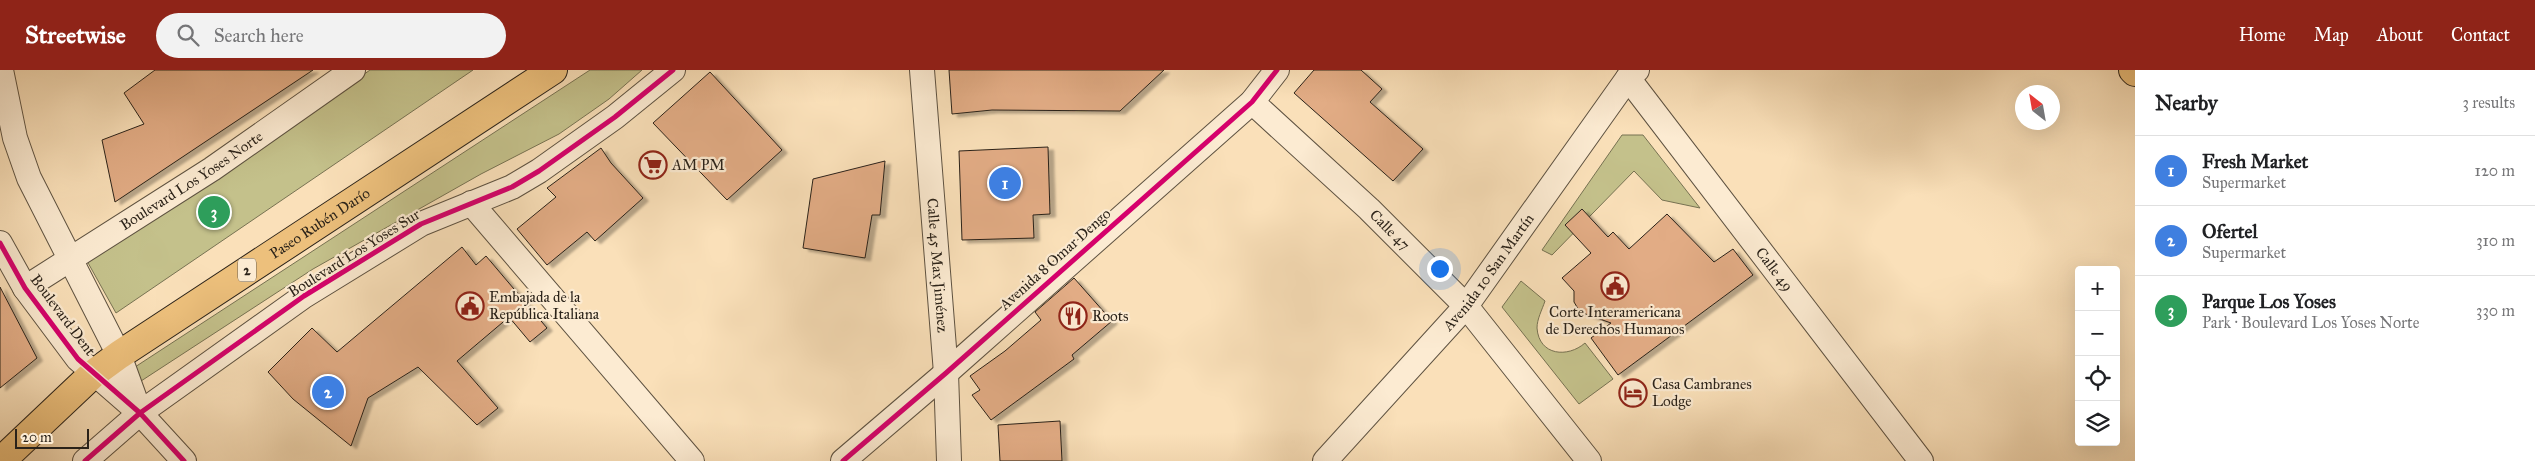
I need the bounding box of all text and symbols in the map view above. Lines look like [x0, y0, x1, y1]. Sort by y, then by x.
search box [156, 13, 506, 58]
text: Streetwise [25, 20, 126, 50]
icon: search [174, 21, 202, 49]
text: Search here [214, 24, 304, 47]
text: Home [2239, 24, 2286, 46]
text: Map [2314, 24, 2349, 46]
text: About [2377, 24, 2423, 46]
text: Contact [2451, 24, 2510, 46]
north arrow [2015, 85, 2060, 130]
text: Nearby [2155, 90, 2218, 116]
text: 3 results [2462, 93, 2515, 112]
street label: Boulevard Los Yoses Norte [117, 127, 266, 234]
supermarket icon: AM PM [638, 150, 668, 180]
text: Fresh Market [2202, 150, 2308, 173]
place label: AM PM [671, 156, 725, 174]
text: 1 [2168, 161, 2174, 180]
text: 120 m [2475, 161, 2515, 180]
pin: 1 [989, 164, 1021, 202]
text: Supermarket [2202, 173, 2286, 192]
street label: Paseo Rubén Darío [266, 184, 374, 263]
pin: 3 [198, 193, 230, 231]
street label: Calle 45 Max Jiménez [923, 197, 952, 333]
street label: Avenida 8 Omar Dengo [995, 204, 1115, 314]
street label: Boulevard Los Yoses Sur [285, 205, 423, 301]
street label: Calle 47 [1366, 206, 1414, 254]
street label: Avenida 10 San Martín [1438, 210, 1538, 335]
text: Ofertel [2202, 220, 2258, 243]
text: 2 [2167, 231, 2175, 250]
text: 310 m [2476, 231, 2515, 250]
text: Supermarket [2202, 243, 2286, 262]
street label: Calle 49 [1752, 244, 1797, 295]
your location [1427, 256, 1453, 282]
road number: 2 [238, 258, 256, 282]
map controls [2075, 266, 2120, 446]
button: + [2075, 266, 2120, 311]
street label: Boulevard Dent [27, 271, 100, 360]
public building icon: Corte Interamericana de Derechos Humanos [1600, 271, 1630, 301]
place label: Embajada de la República Italiana [489, 288, 600, 323]
text: Parque Los Yoses [2202, 290, 2336, 313]
public building icon: Embajada de la República Italiana [455, 291, 485, 321]
restaurant icon: Roots [1058, 301, 1088, 331]
text: 3 [2168, 301, 2174, 320]
text: 330 m [2476, 301, 2515, 320]
place label: Corte Interamericana de Derechos Humanos [1546, 303, 1684, 338]
place label: Roots [1092, 307, 1129, 325]
button: − [2075, 311, 2120, 356]
text: Park · Boulevard Los Yoses Norte [2202, 313, 2419, 332]
button: locate [2075, 356, 2120, 401]
pin: 2 [312, 373, 344, 411]
place label: Casa Cambranes Lodge [1652, 375, 1752, 410]
hotel icon: Casa Cambranes Lodge [1618, 378, 1648, 408]
button: layers [2075, 401, 2120, 446]
scale bar [15, 426, 89, 449]
text: 20 m [22, 429, 52, 446]

